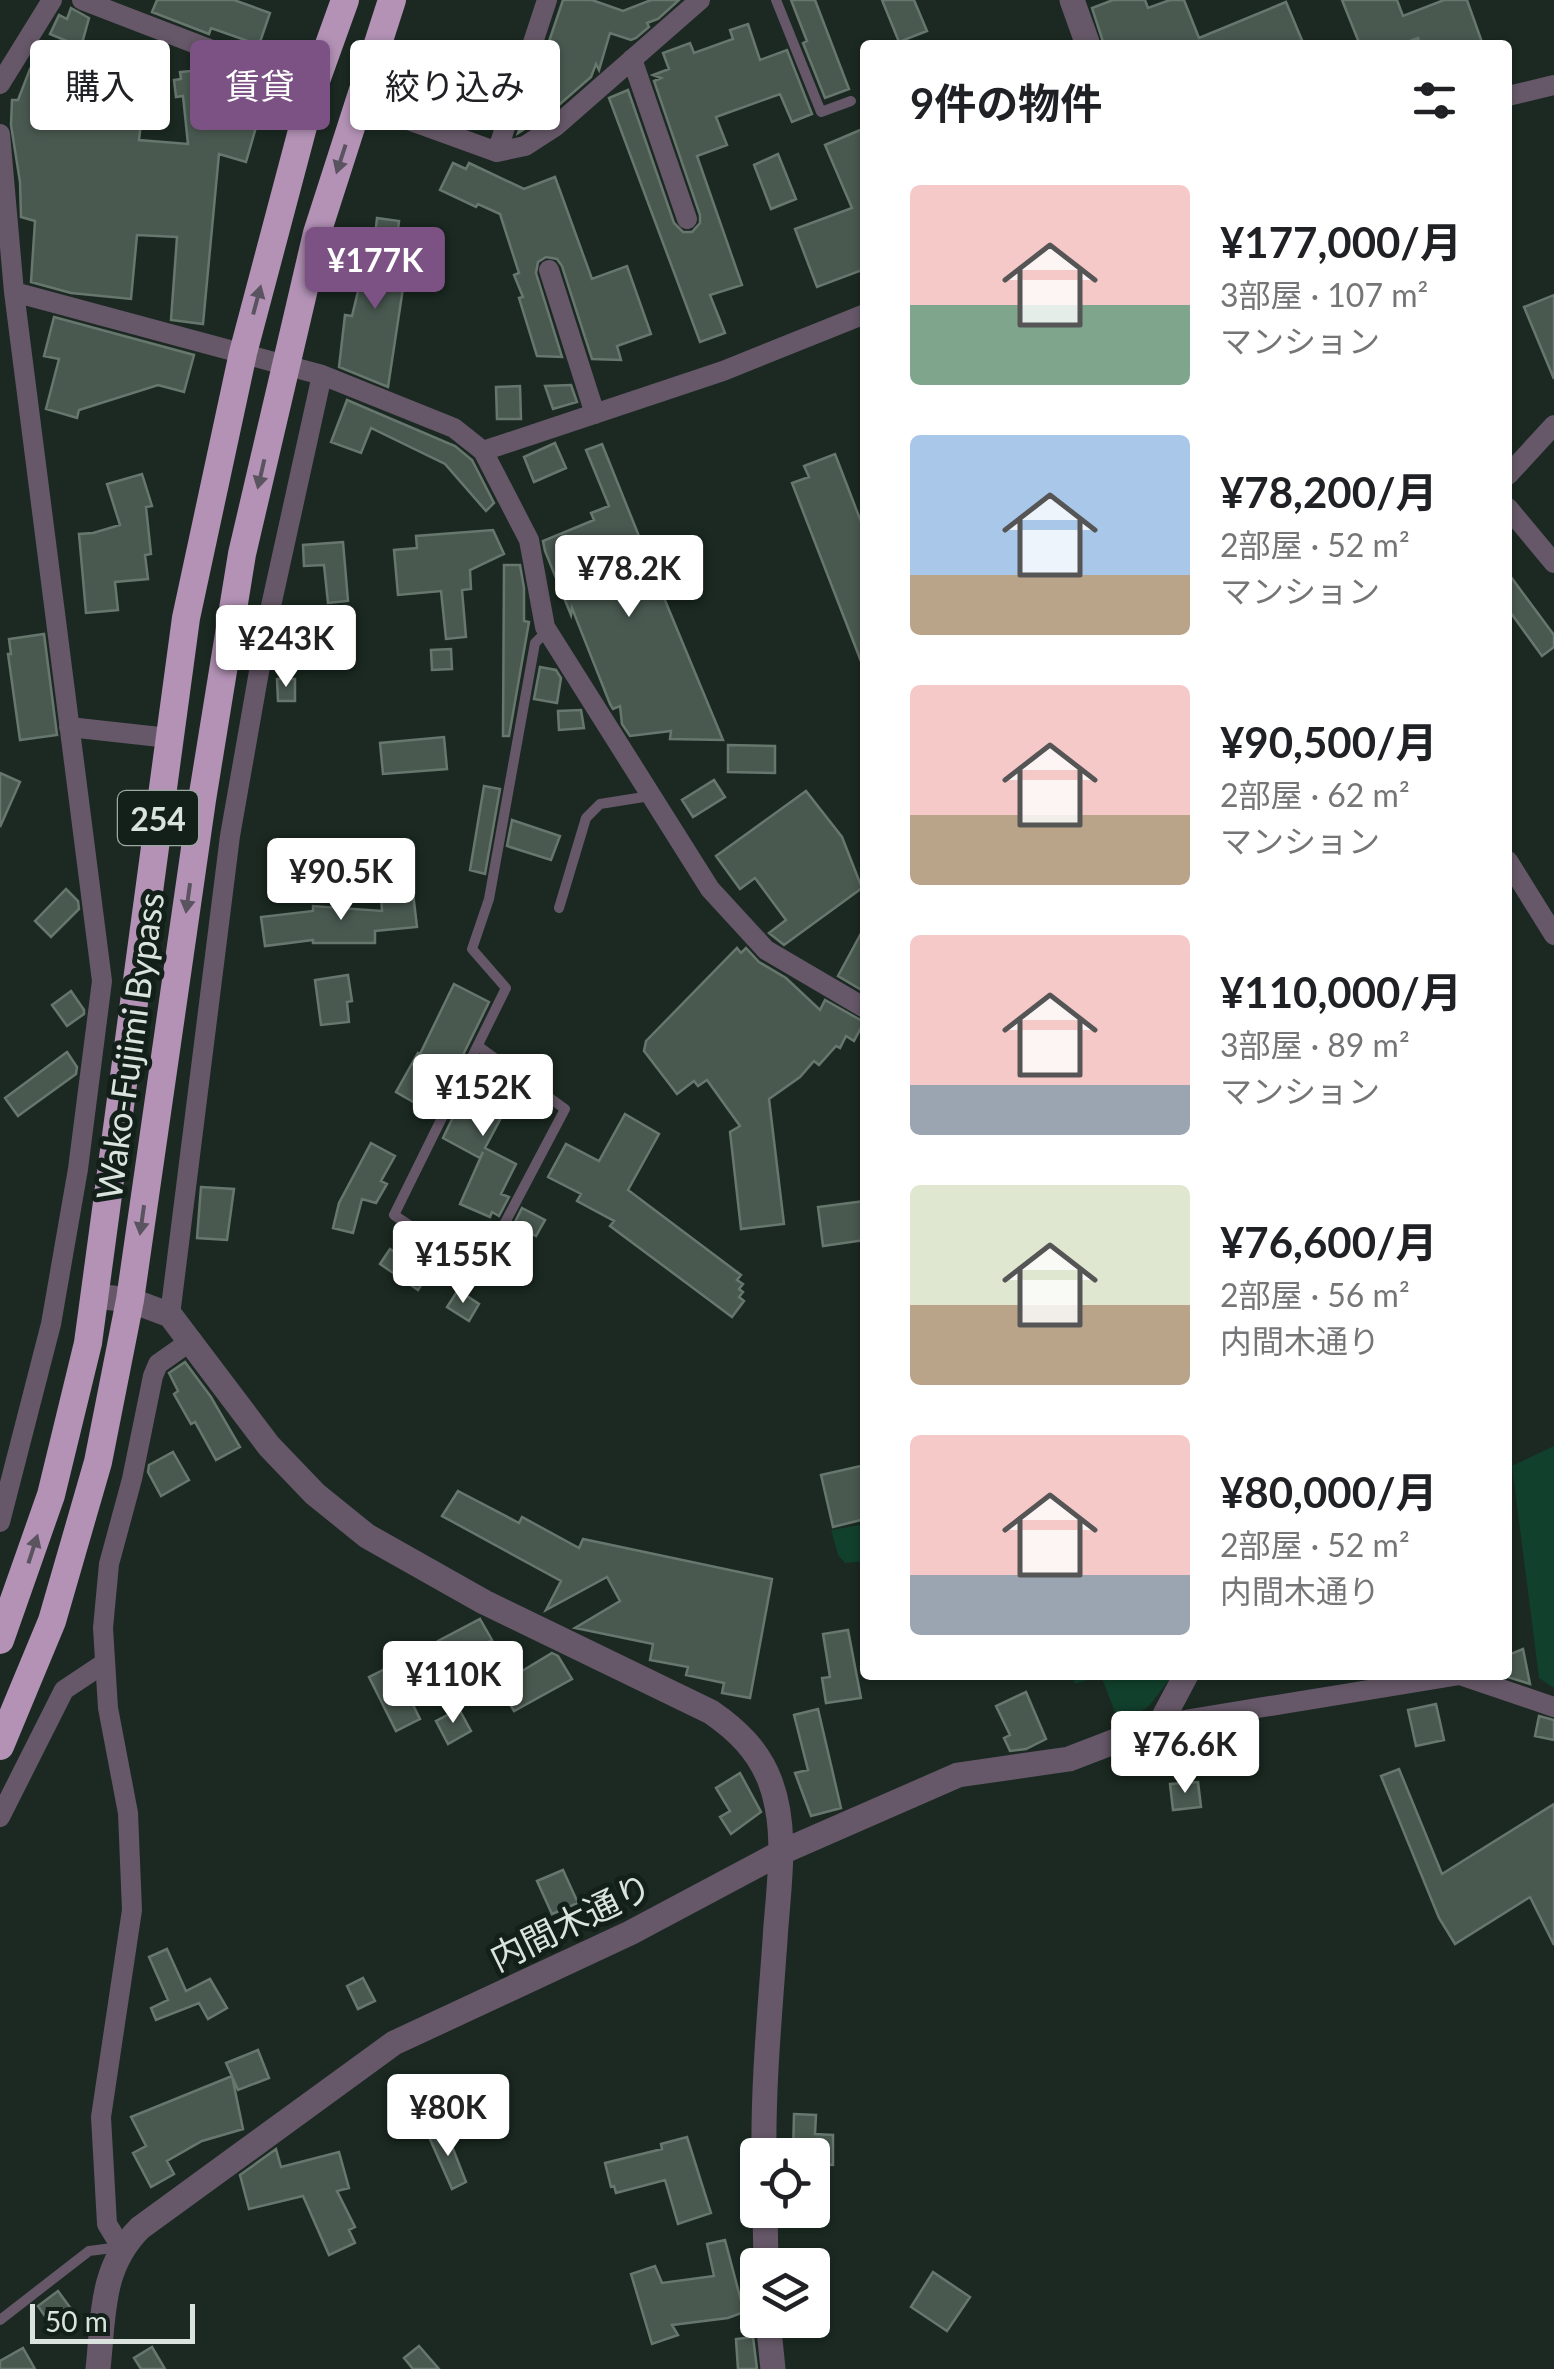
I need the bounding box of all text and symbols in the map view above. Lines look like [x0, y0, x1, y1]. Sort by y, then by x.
chip: 購入 [30, 40, 170, 130]
chip: 賃貸 [190, 40, 330, 130]
chip: 絞り込み [350, 40, 560, 130]
icon: filters [1407, 73, 1462, 128]
text: 9件の物件 [910, 78, 1102, 128]
one-way arrow [332, 145, 347, 175]
text: ¥177,000/月 [1220, 217, 1462, 267]
icon: home [990, 225, 1110, 345]
pin: ¥177K [305, 227, 445, 312]
text: ¥177K [327, 240, 423, 279]
text: 3部屋 · 107 m² [1220, 275, 1428, 314]
one-way arrow [250, 284, 266, 315]
text: マンション [1220, 321, 1380, 360]
one-way arrow [253, 459, 269, 490]
text: ¥78,200/月 [1220, 467, 1438, 517]
icon: home [990, 475, 1110, 595]
text: 2部屋 · 52 m² [1220, 525, 1410, 564]
pin: ¥78.2K [548, 535, 710, 620]
text: ¥78.2K [577, 548, 681, 587]
text: マンション [1220, 571, 1380, 610]
pin: ¥243K [216, 605, 356, 690]
text: ¥243K [238, 618, 334, 657]
text: ¥90,500/月 [1220, 717, 1438, 767]
icon: home [990, 725, 1110, 845]
text: 2部屋 · 62 m² [1220, 775, 1410, 814]
road number: 254 [118, 791, 198, 845]
text: マンション [1220, 821, 1380, 860]
pin: ¥90.5K [260, 838, 422, 923]
text: ¥90.5K [289, 851, 393, 890]
one-way arrow [179, 883, 195, 914]
street label: Wako-Fujimi Bypass [87, 890, 171, 1202]
text: ¥110,000/月 [1220, 967, 1462, 1017]
icon: home [990, 975, 1110, 1095]
text: 3部屋 · 89 m² [1220, 1025, 1410, 1064]
pin: ¥152K [413, 1054, 553, 1139]
text: ¥152K [435, 1067, 531, 1106]
text: マンション [1220, 1071, 1380, 1110]
one-way arrow [133, 1204, 149, 1236]
text: ¥76,600/月 [1220, 1217, 1438, 1267]
pin: ¥155K [393, 1221, 533, 1306]
icon: home [990, 1225, 1110, 1345]
text: ¥155K [415, 1234, 511, 1273]
text: 2部屋 · 56 m² [1220, 1275, 1410, 1314]
text: 内間木通り [1220, 1321, 1380, 1360]
text: ¥80,000/月 [1220, 1467, 1438, 1517]
icon: home [990, 1475, 1110, 1595]
text: 2部屋 · 52 m² [1220, 1525, 1410, 1564]
one-way arrow [27, 1533, 42, 1563]
text: 内間木通り [1220, 1571, 1380, 1610]
pin: ¥110K [383, 1641, 523, 1726]
text: ¥110K [405, 1654, 501, 1693]
pin: ¥76.6K [1104, 1711, 1266, 1796]
text: ¥76.6K [1133, 1724, 1237, 1763]
street label: 内間木通り [482, 1864, 658, 1978]
pin: ¥80K [389, 2074, 507, 2159]
text: ¥80K [409, 2087, 487, 2126]
map controls [740, 2138, 830, 2338]
button: locate [740, 2138, 830, 2228]
button: layers [740, 2248, 830, 2338]
scale bar [30, 2299, 195, 2344]
text: 50 m [45, 2304, 108, 2338]

